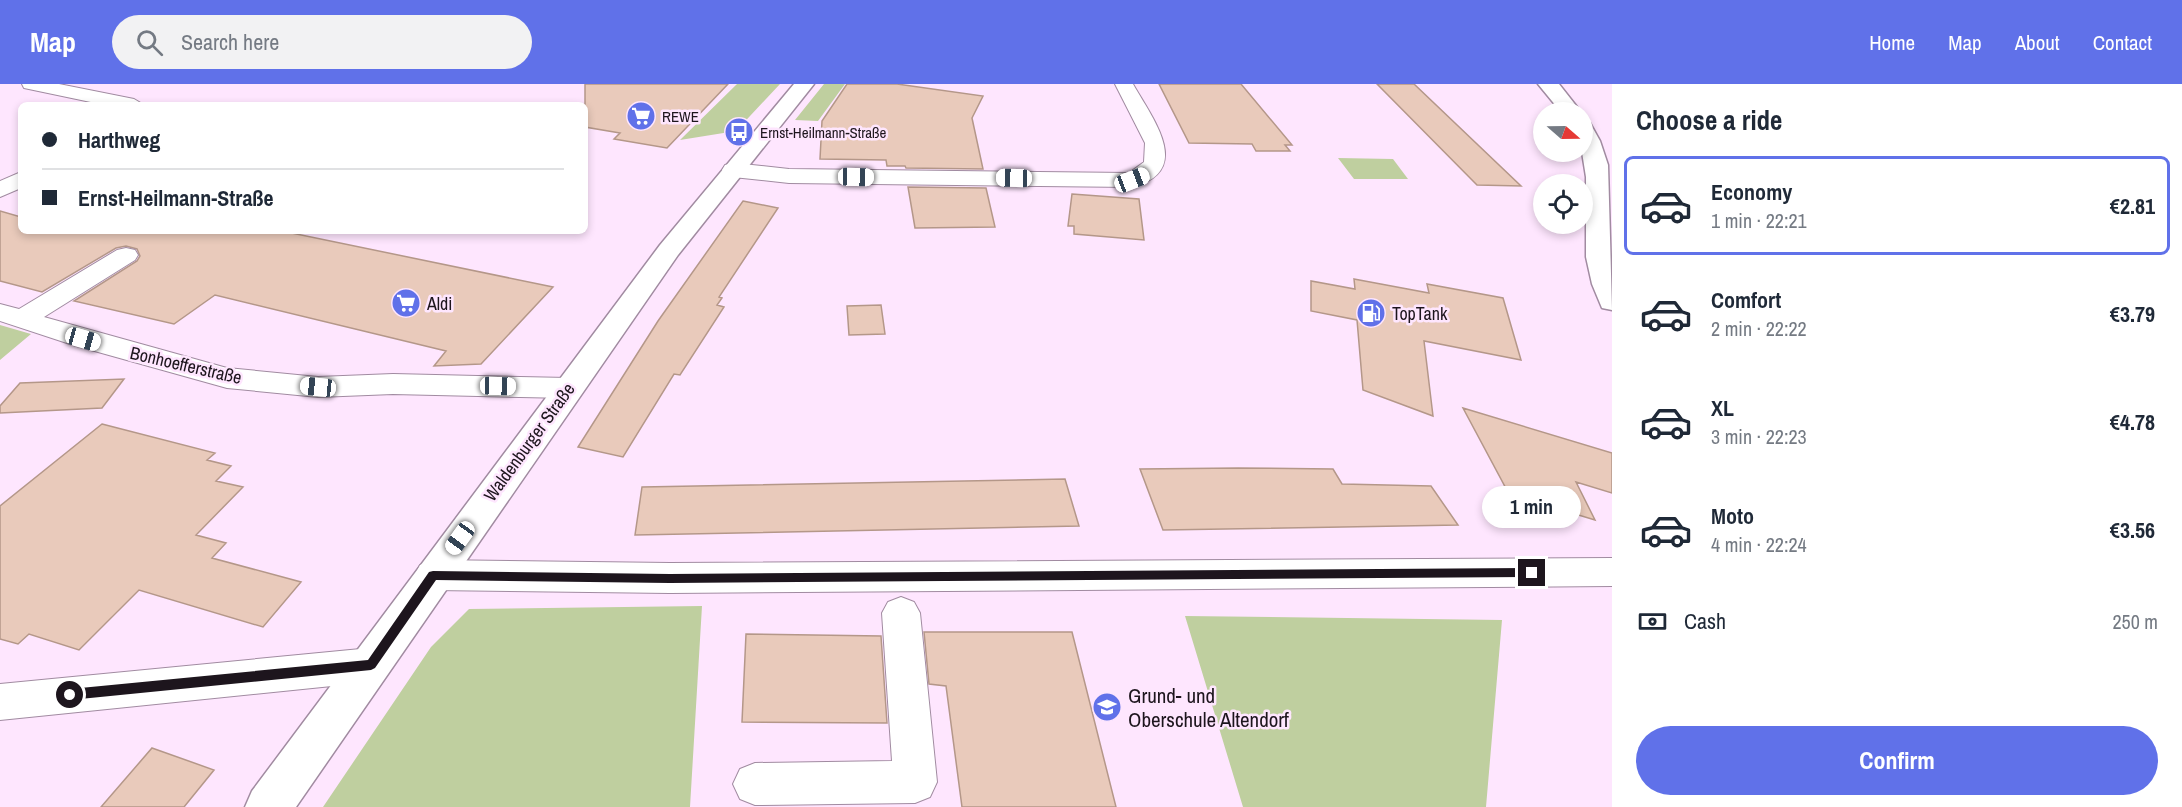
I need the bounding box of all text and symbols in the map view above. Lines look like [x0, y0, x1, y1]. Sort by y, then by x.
search box [112, 15, 532, 69]
text: Map [30, 23, 76, 61]
icon: search [133, 26, 166, 59]
text: Search here [181, 27, 279, 57]
text: Home [1869, 28, 1915, 57]
text: Map [1948, 28, 1982, 57]
text: About [2015, 28, 2060, 57]
text: Contact [2093, 28, 2152, 57]
supermarket icon: REWE [625, 100, 657, 132]
north arrow [1533, 102, 1593, 162]
map controls [1533, 102, 1593, 234]
text: Choose a ride [1636, 102, 1782, 138]
place label: REWE [662, 106, 699, 127]
bus stop icon: Ernst-Heilmann-Straße [723, 116, 755, 148]
place label: Ernst-Heilmann-Straße [760, 122, 887, 143]
text: Harthweg [78, 125, 160, 155]
car [1112, 165, 1152, 195]
car [838, 168, 874, 186]
car [996, 169, 1032, 187]
button: locate [1533, 174, 1593, 234]
text: Economy [1711, 177, 1792, 207]
icon: car [1639, 179, 1693, 233]
text: Ernst-Heilmann-Straße [78, 183, 273, 213]
text: €2.81 [2110, 191, 2155, 221]
text: 1 min · 22:21 [1711, 207, 1807, 234]
text: Comfort [1711, 285, 1781, 315]
supermarket icon: Aldi [390, 287, 422, 319]
icon: car [1639, 287, 1693, 341]
place label: Aldi [426, 291, 452, 316]
fuel station icon: TopTank [1355, 297, 1387, 329]
text: €3.79 [2110, 299, 2155, 329]
place label: TopTank [1392, 301, 1448, 326]
text: 2 min · 22:22 [1711, 315, 1807, 342]
car [63, 325, 103, 353]
street label: Bonhoefferstraße [128, 340, 244, 390]
car [299, 376, 337, 398]
car [480, 377, 516, 395]
street label: Waldenburger Straße [478, 378, 580, 506]
text: XL [1711, 393, 1734, 423]
icon: car [1639, 395, 1693, 449]
text: €4.78 [2110, 407, 2155, 437]
text: 3 min · 22:23 [1711, 423, 1807, 450]
callout: 1 min [1482, 486, 1582, 528]
text: 1 min [1510, 493, 1553, 520]
text: Moto [1711, 501, 1754, 531]
icon: car [1639, 503, 1693, 557]
text: €3.56 [2110, 515, 2155, 545]
car [442, 518, 478, 558]
text: 4 min · 22:24 [1711, 531, 1807, 558]
route end [1518, 559, 1545, 586]
icon: cash [1636, 605, 1669, 638]
text: Cash [1684, 606, 1726, 636]
text: 250 m [2112, 608, 2158, 635]
route start [56, 681, 83, 708]
place label: Grund- und Oberschule Altendorf [1128, 681, 1289, 734]
school or university icon: Grund- und Oberschule Altendorf [1091, 691, 1123, 723]
button: Confirm [1636, 726, 2158, 795]

